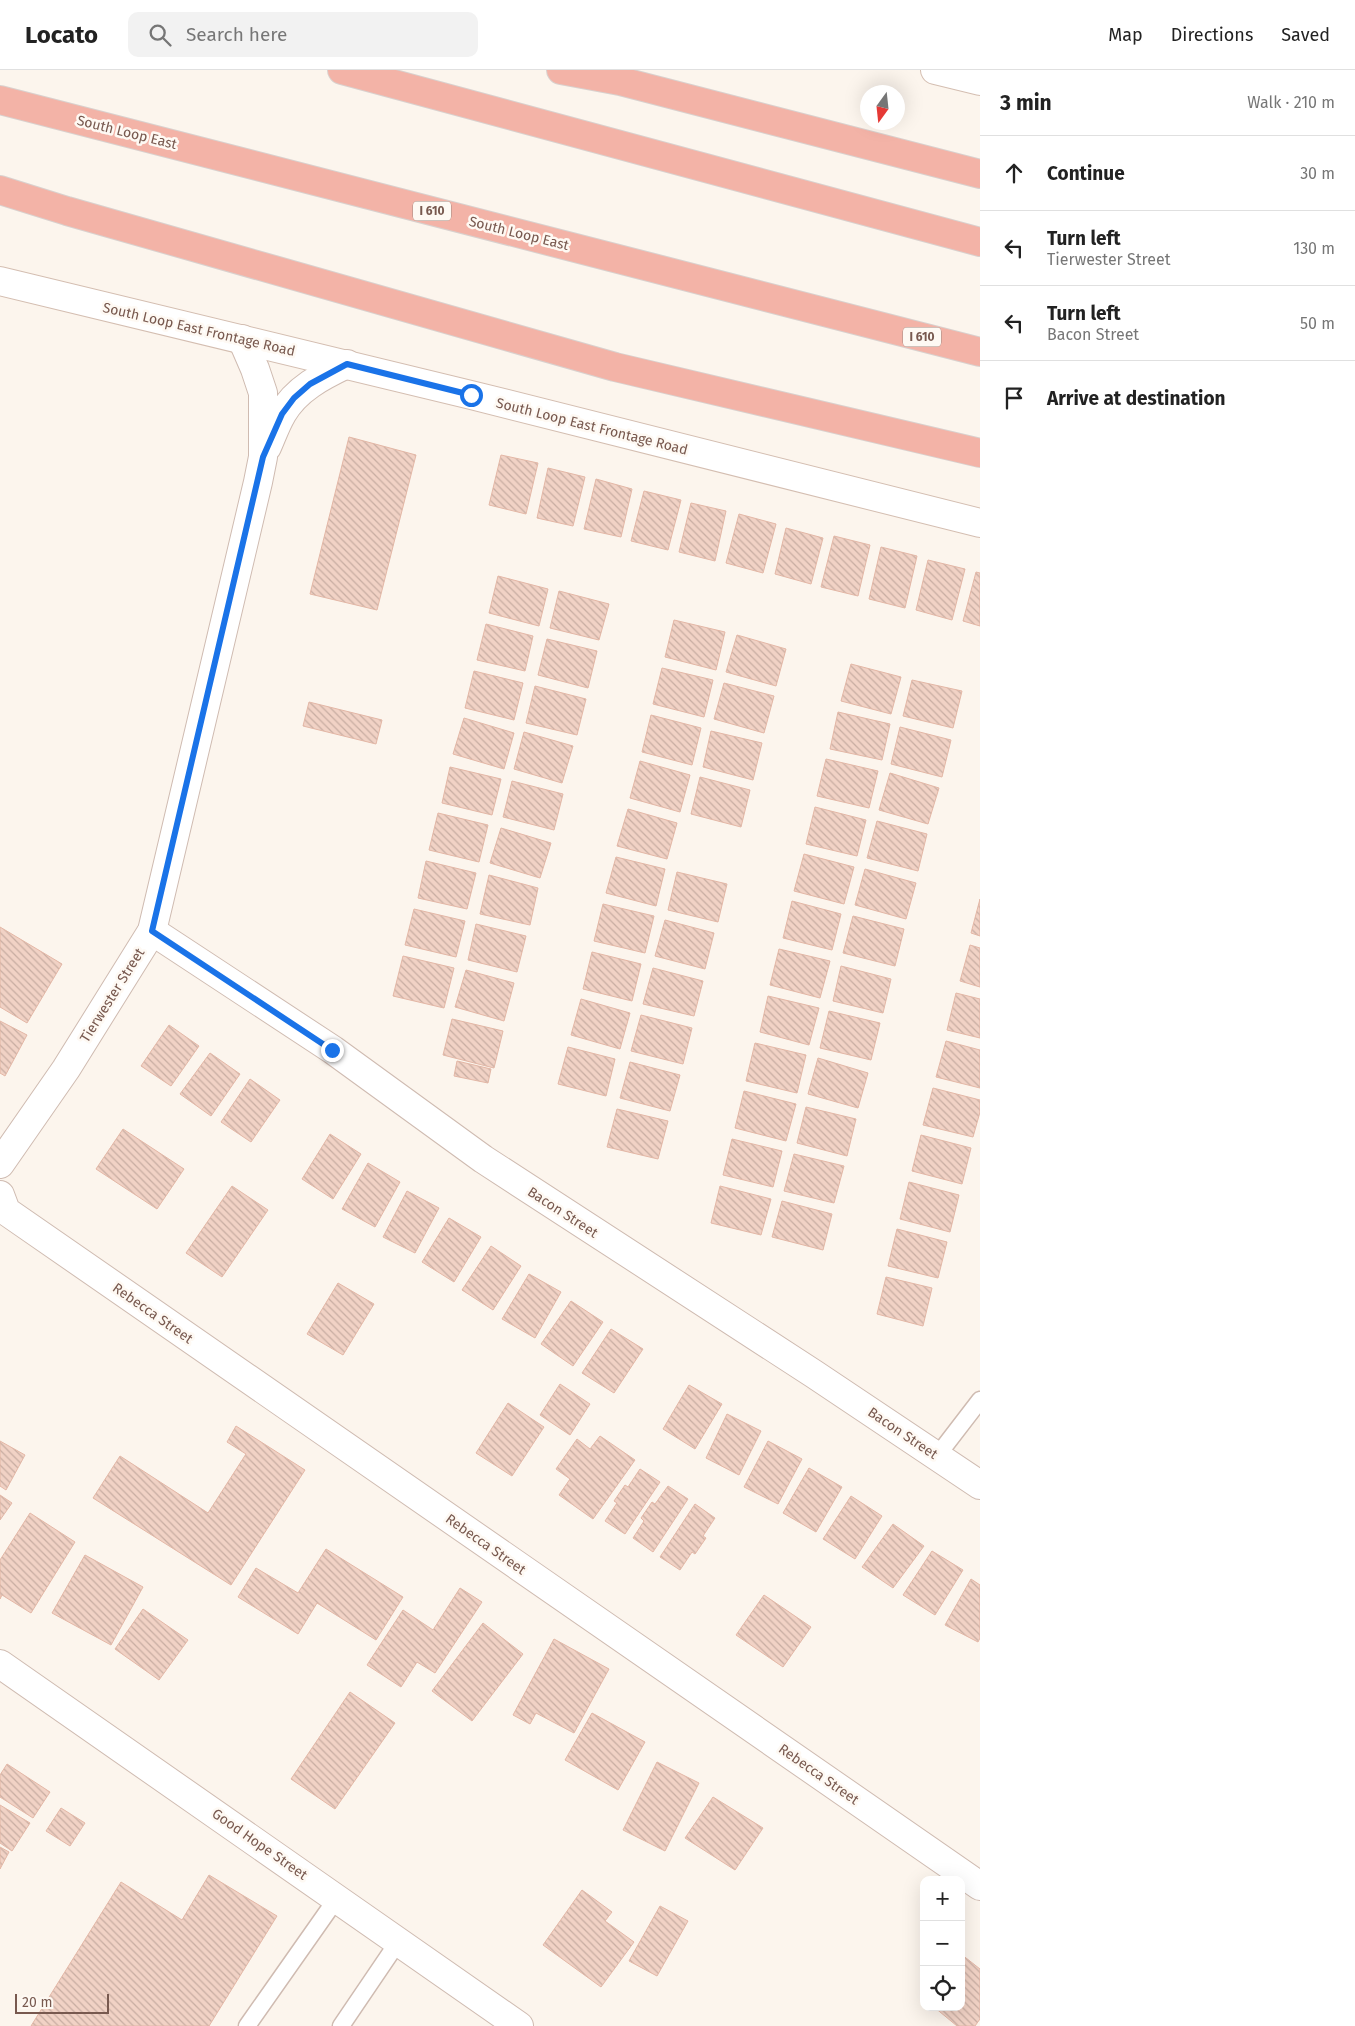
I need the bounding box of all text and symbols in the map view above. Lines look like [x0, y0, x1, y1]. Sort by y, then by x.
search box [128, 12, 478, 57]
text: Locato [25, 21, 98, 49]
icon: search [146, 21, 174, 49]
text: Search here [186, 23, 287, 46]
text: Map [1108, 24, 1143, 46]
text: Directions [1171, 24, 1253, 46]
text: Saved [1281, 24, 1330, 46]
north arrow [860, 85, 905, 130]
text: 3 min [1000, 90, 1052, 116]
text: Walk · 210 m [1247, 93, 1335, 112]
street label: South Loop East [75, 112, 179, 153]
icon: ahead [1000, 159, 1028, 187]
text: Continue [1047, 162, 1125, 185]
text: 30 m [1300, 164, 1335, 183]
road number: I 610 [413, 202, 451, 220]
street label: South Loop East [467, 213, 571, 254]
text: Turn left [1047, 227, 1121, 250]
icon: left [1000, 234, 1028, 262]
text: 130 m [1293, 239, 1335, 258]
text: Tierwester Street [1047, 250, 1170, 269]
street label: South Loop East Frontage Road [101, 299, 297, 360]
text: Turn left [1047, 302, 1121, 325]
icon: left [1000, 309, 1028, 337]
text: 50 m [1300, 314, 1335, 333]
text: Bacon Street [1047, 325, 1139, 344]
road number: I 610 [903, 328, 941, 346]
route start [460, 384, 483, 407]
icon: arrive [1000, 384, 1028, 412]
text: Arrive at destination [1047, 387, 1226, 410]
street label: South Loop East Frontage Road [494, 394, 689, 459]
street label: Tierwester Street [77, 944, 149, 1046]
route end [321, 1039, 344, 1062]
street label: Bacon Street [524, 1183, 602, 1242]
street label: Rebecca Street [109, 1279, 197, 1348]
street label: Bacon Street [865, 1404, 942, 1464]
street label: Rebecca Street [442, 1510, 530, 1579]
street label: Rebecca Street [775, 1740, 863, 1809]
street label: Good Hope Street [209, 1805, 311, 1884]
map controls [920, 1876, 965, 2011]
button: + [920, 1876, 965, 1921]
button: − [920, 1921, 965, 1966]
button: locate [920, 1966, 965, 2011]
scale bar [15, 1991, 109, 2014]
text: 20 m [22, 1994, 52, 2011]

